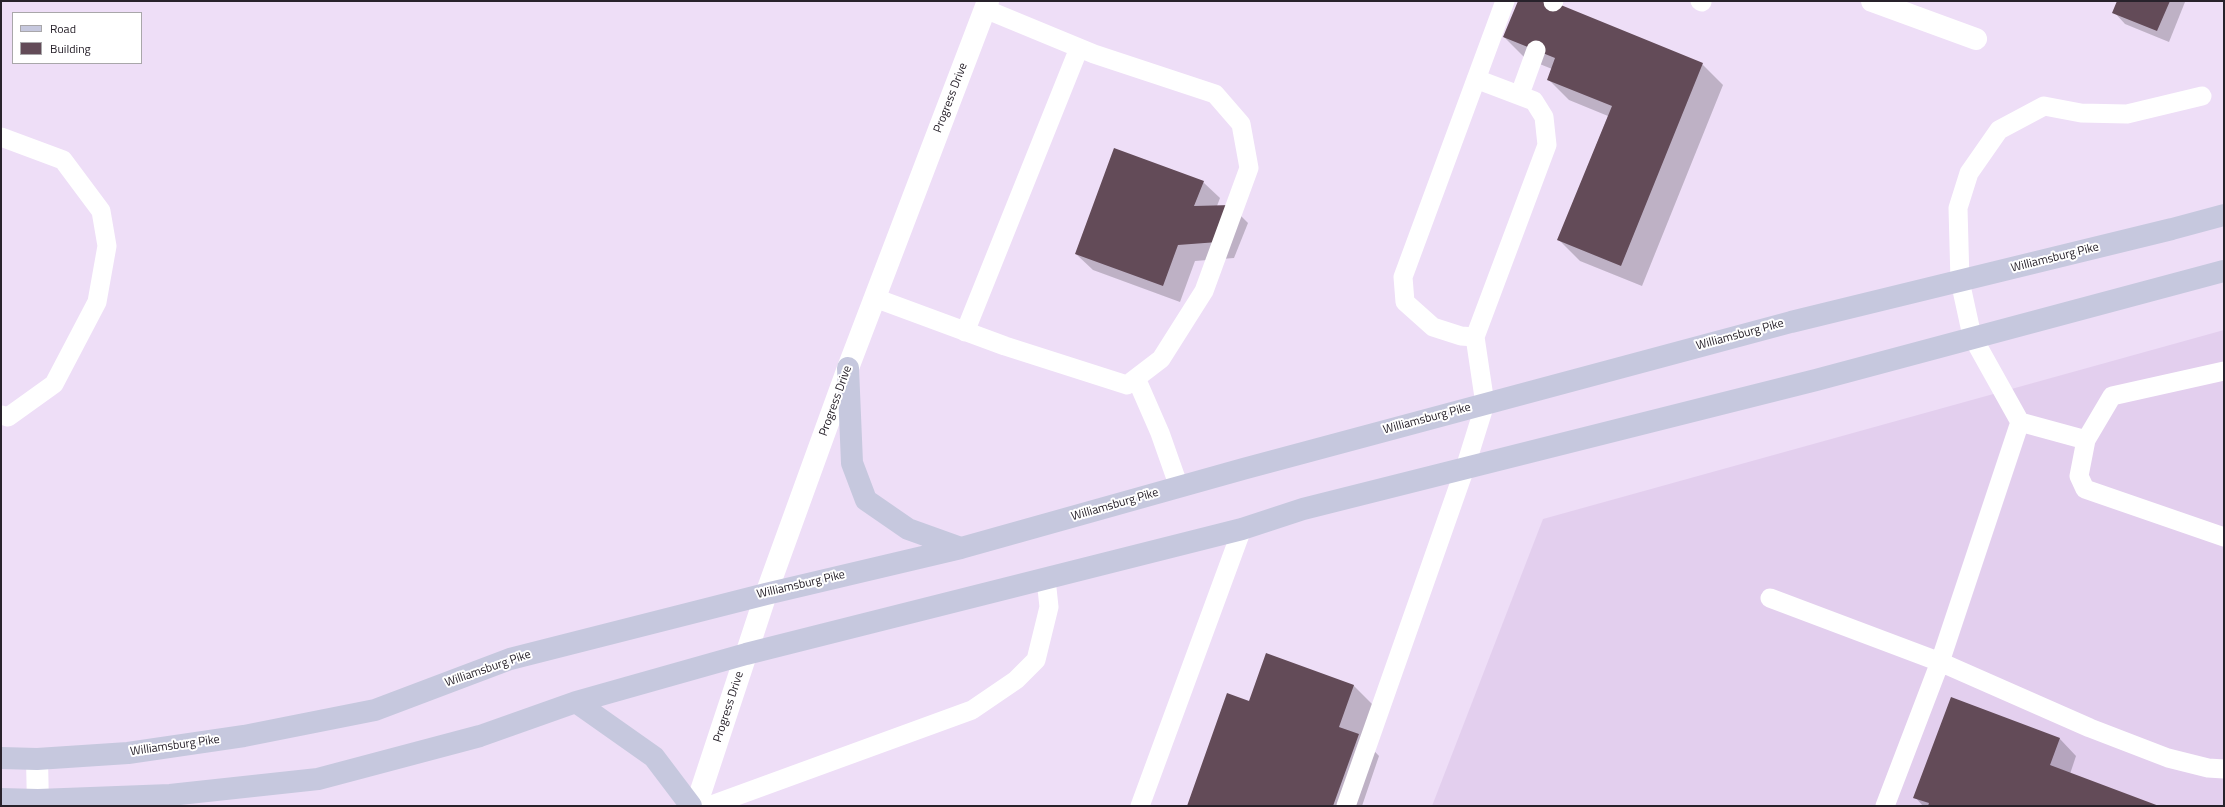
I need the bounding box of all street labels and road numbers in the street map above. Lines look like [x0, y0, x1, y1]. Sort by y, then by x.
street label: Progress Drive [931, 61, 971, 135]
street label: Williamsburg Pike [2010, 240, 2100, 276]
street label: Williamsburg Pike [1695, 316, 1785, 354]
street label: Progress Drive [817, 364, 855, 438]
street label: Williamsburg Pike [1382, 400, 1472, 438]
street label: Williamsburg Pike [1070, 486, 1160, 524]
street label: Williamsburg Pike [756, 568, 846, 602]
street label: Williamsburg Pike [443, 648, 533, 690]
street label: Progress Drive [711, 670, 747, 744]
street label: Williamsburg Pike [129, 733, 221, 759]

